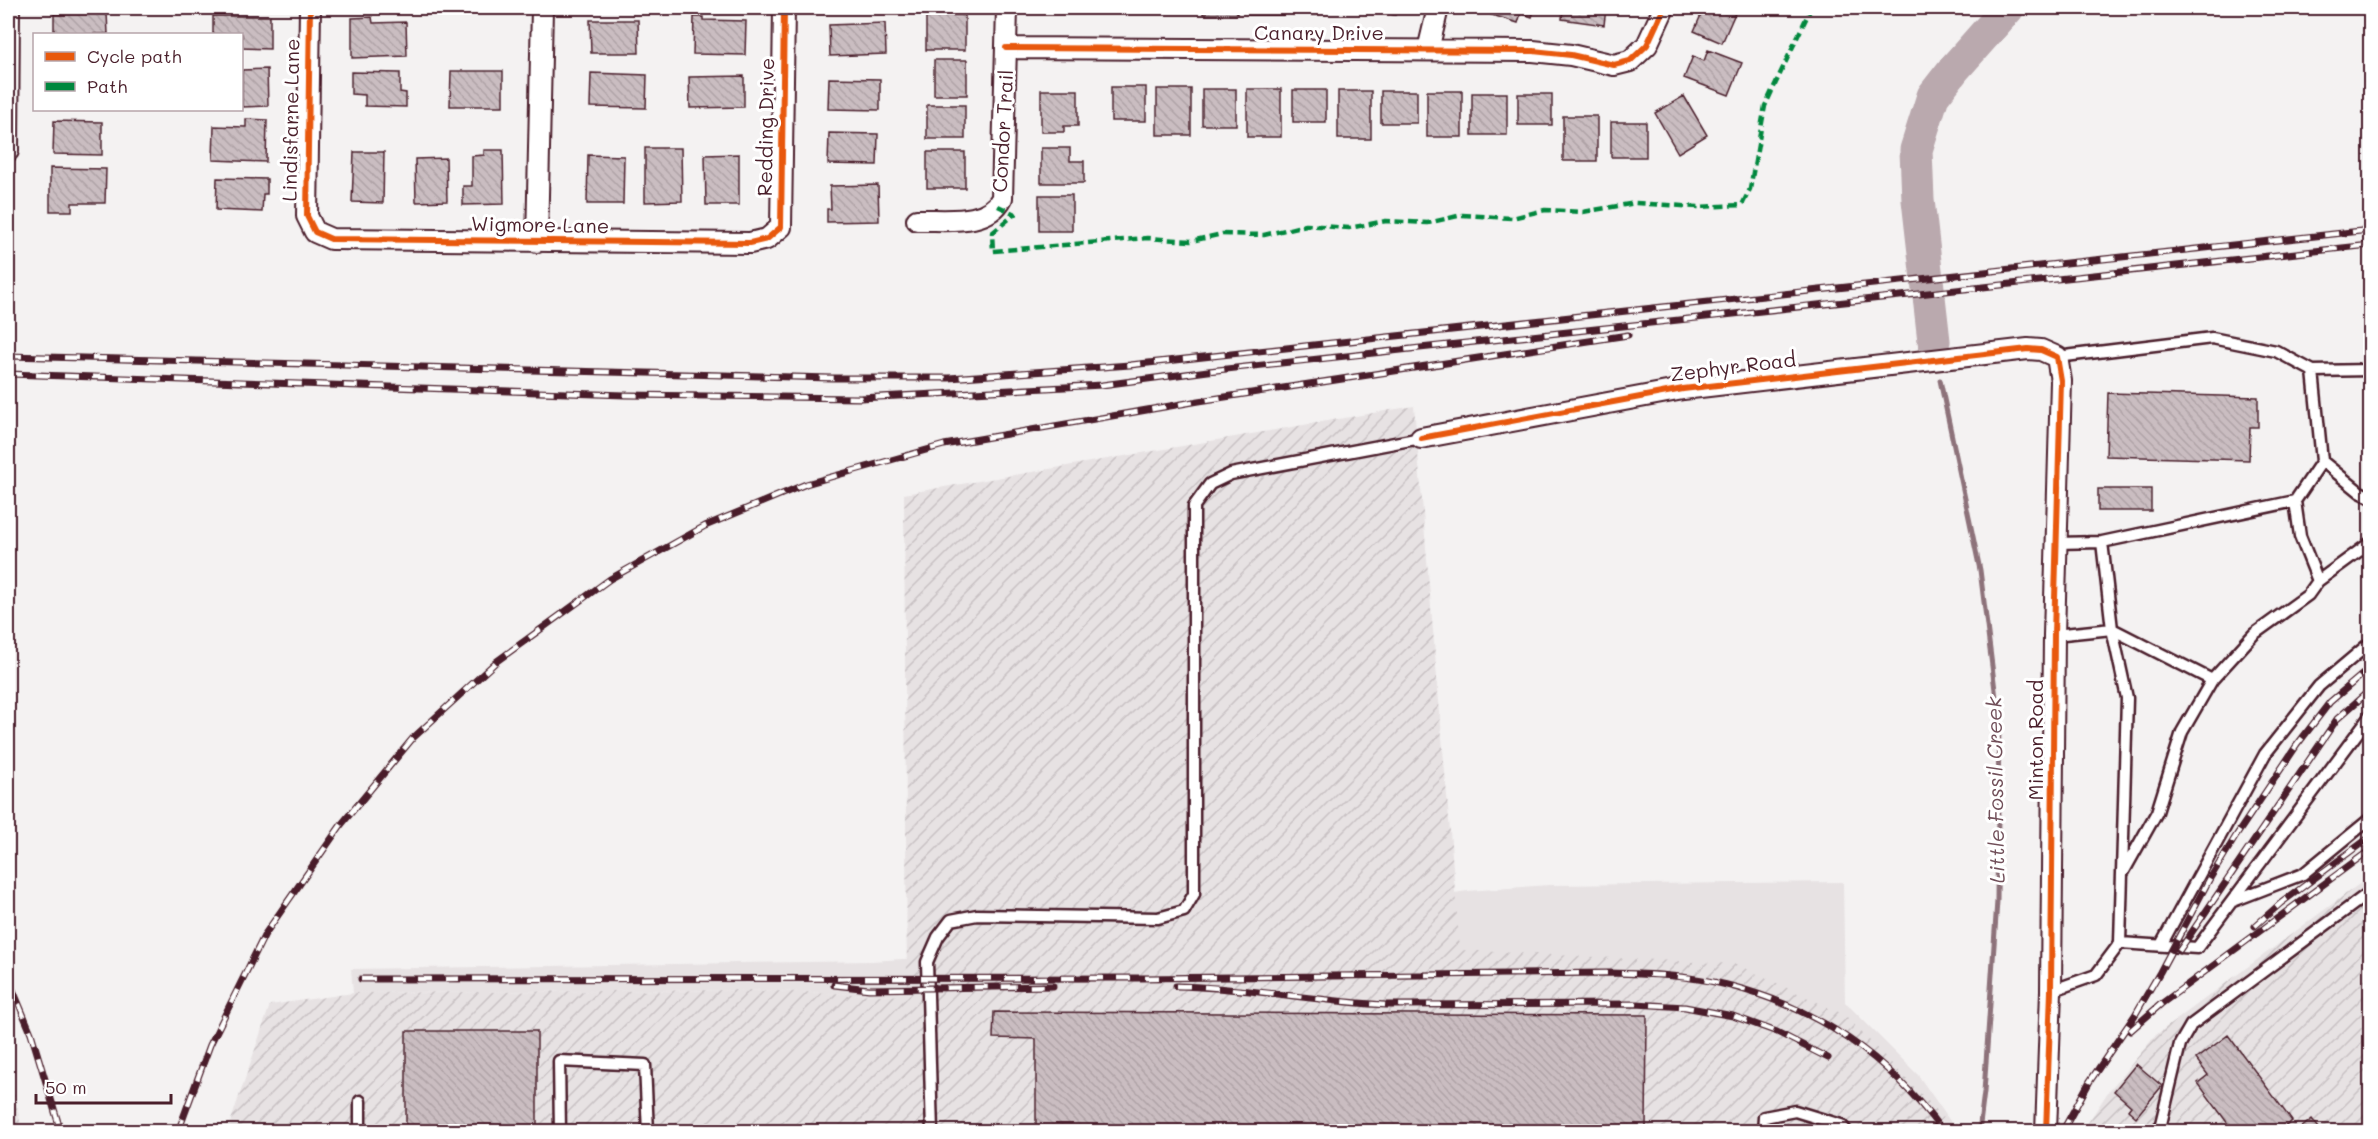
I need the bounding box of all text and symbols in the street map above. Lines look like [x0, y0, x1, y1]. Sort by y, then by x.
street label: Canary Drive [1254, 19, 1384, 45]
legend [33, 33, 243, 111]
street label: Lindisfarne Lane [276, 38, 304, 202]
text: Cycle path [87, 44, 182, 68]
street label: Redding Drive [751, 57, 779, 197]
street label: Condor Trail [986, 69, 1018, 193]
text: Path [87, 74, 127, 98]
street label: Wigmore Lane [471, 210, 609, 238]
street label: Zephyr Road [1669, 345, 1797, 387]
street label: Minton Road [2022, 679, 2048, 801]
water label: Little Fossil Creek [1979, 696, 2010, 884]
scale bar [36, 1067, 171, 1105]
text: 50 m [45, 1075, 87, 1099]

